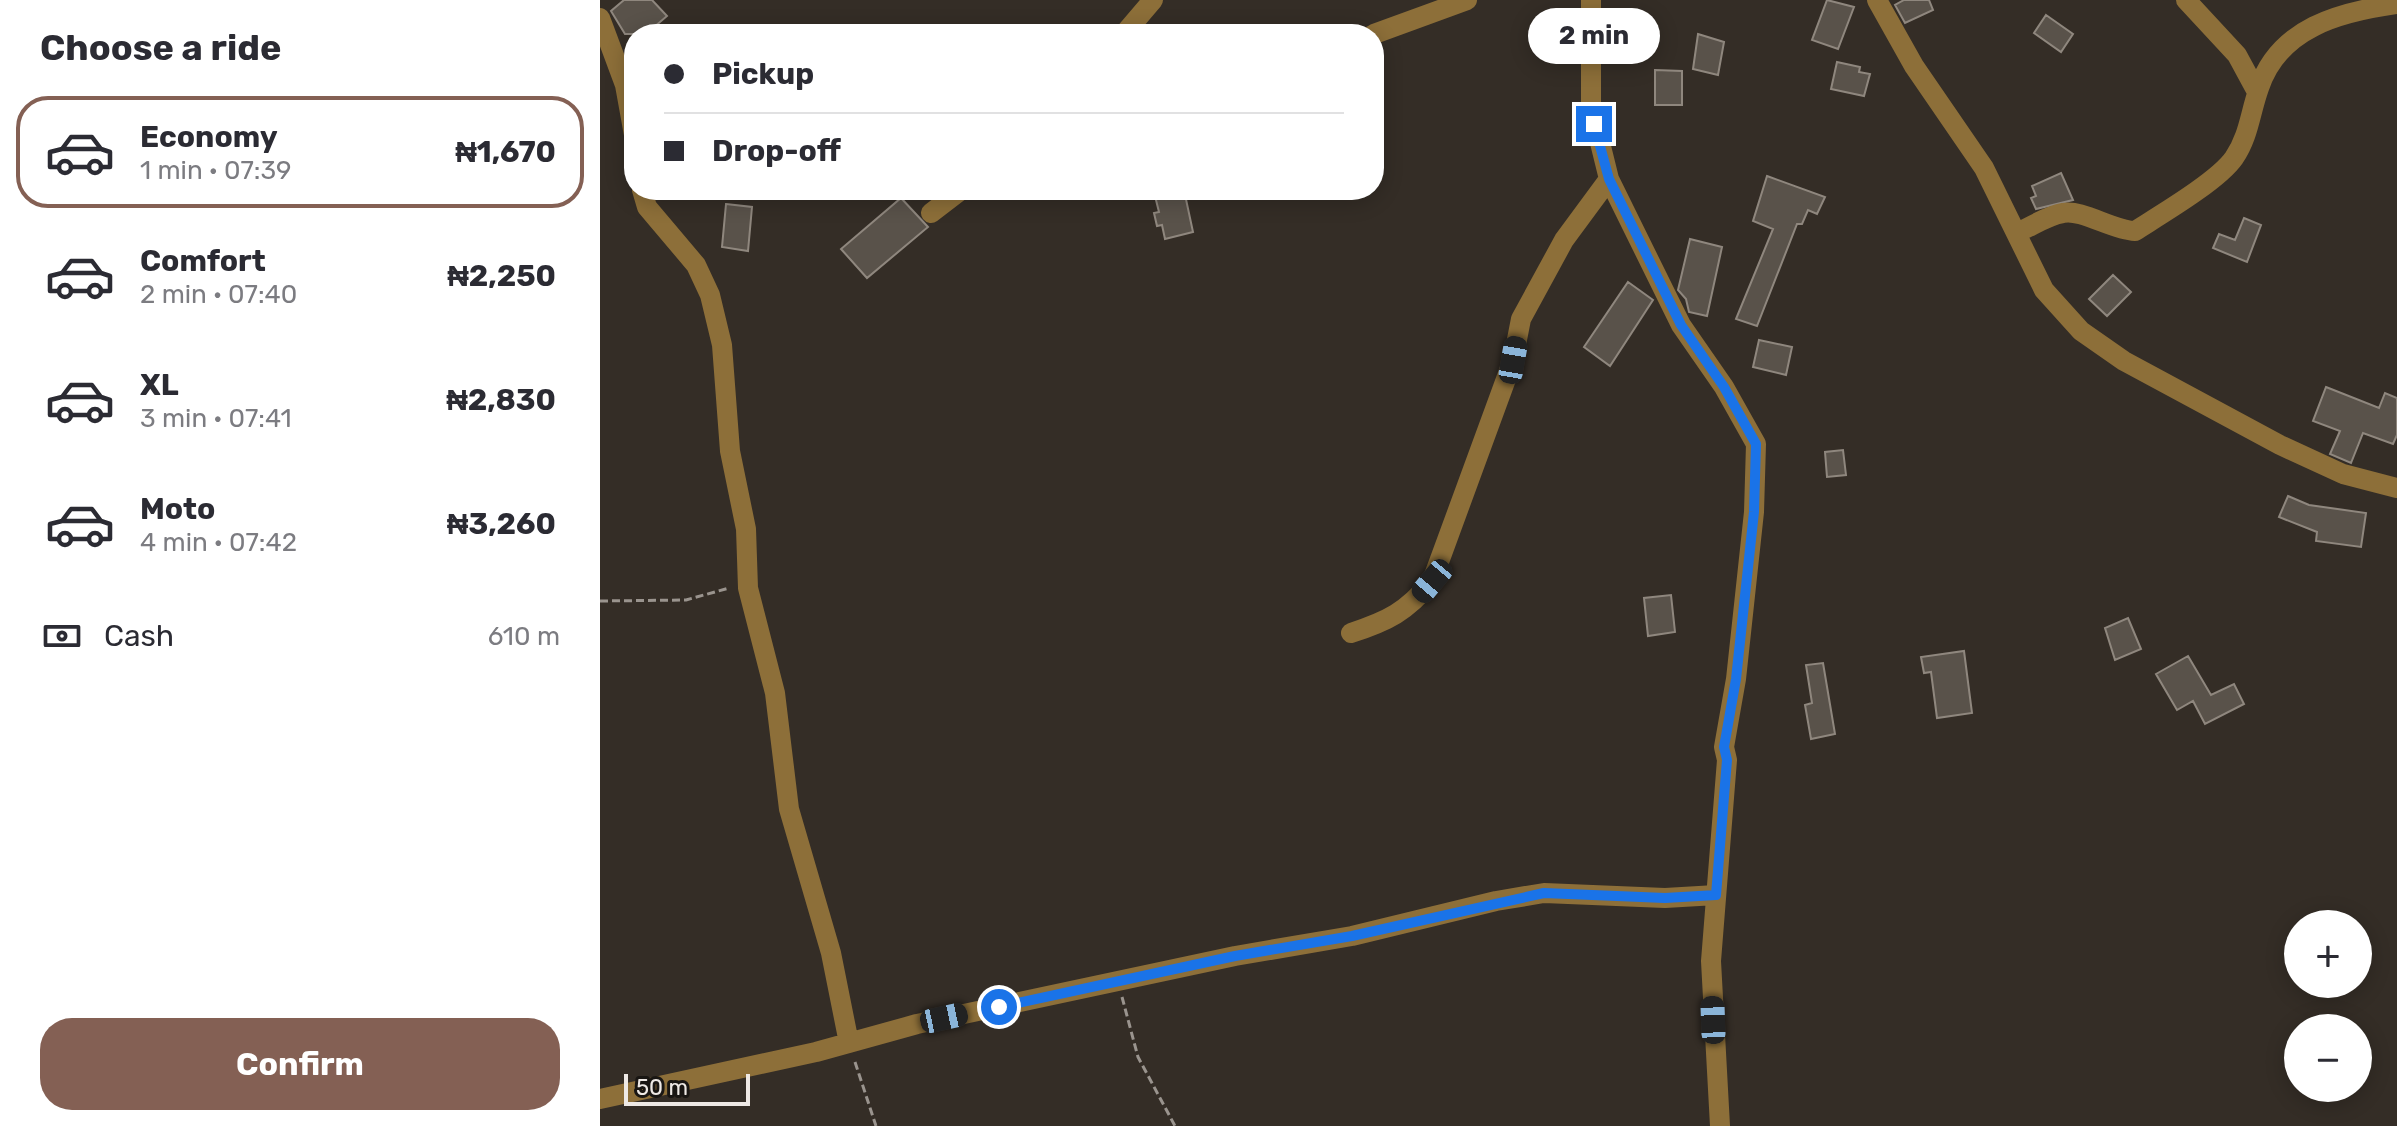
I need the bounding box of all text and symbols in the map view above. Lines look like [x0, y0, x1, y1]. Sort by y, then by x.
callout: 2 min [1528, 8, 1660, 64]
text: 2 min [1559, 20, 1629, 51]
text: Choose a ride [40, 26, 281, 69]
text: Pickup [712, 56, 814, 92]
route end [1576, 106, 1612, 142]
icon: car [44, 116, 116, 188]
text: Economy [140, 119, 278, 155]
text: Drop-off [712, 133, 841, 169]
text: ₦1,670 [455, 134, 556, 170]
text: 1 min · 07:39 [140, 155, 292, 186]
icon: car [44, 240, 116, 312]
text: Comfort [140, 243, 266, 279]
text: ₦2,250 [447, 258, 556, 294]
text: 2 min · 07:40 [140, 279, 297, 310]
car [1497, 334, 1529, 386]
icon: car [44, 364, 116, 436]
text: XL [140, 367, 179, 403]
text: ₦2,830 [446, 382, 556, 418]
text: 3 min · 07:41 [140, 403, 292, 434]
icon: car [44, 488, 116, 560]
text: Moto [140, 491, 215, 527]
text: ₦3,260 [447, 506, 556, 542]
text: 4 min · 07:42 [140, 527, 297, 558]
car [1407, 555, 1457, 607]
icon: cash [40, 614, 84, 658]
text: Cash [104, 618, 174, 654]
text: 610 m [488, 621, 560, 652]
map controls [2284, 910, 2372, 1102]
button: + [2284, 910, 2372, 998]
route start [981, 989, 1017, 1025]
car [1700, 996, 1726, 1044]
car [918, 1001, 970, 1035]
button: − [2284, 1014, 2372, 1102]
button: Confirm [40, 1018, 560, 1110]
scale bar [624, 1070, 750, 1106]
text: 50 m [636, 1074, 688, 1101]

